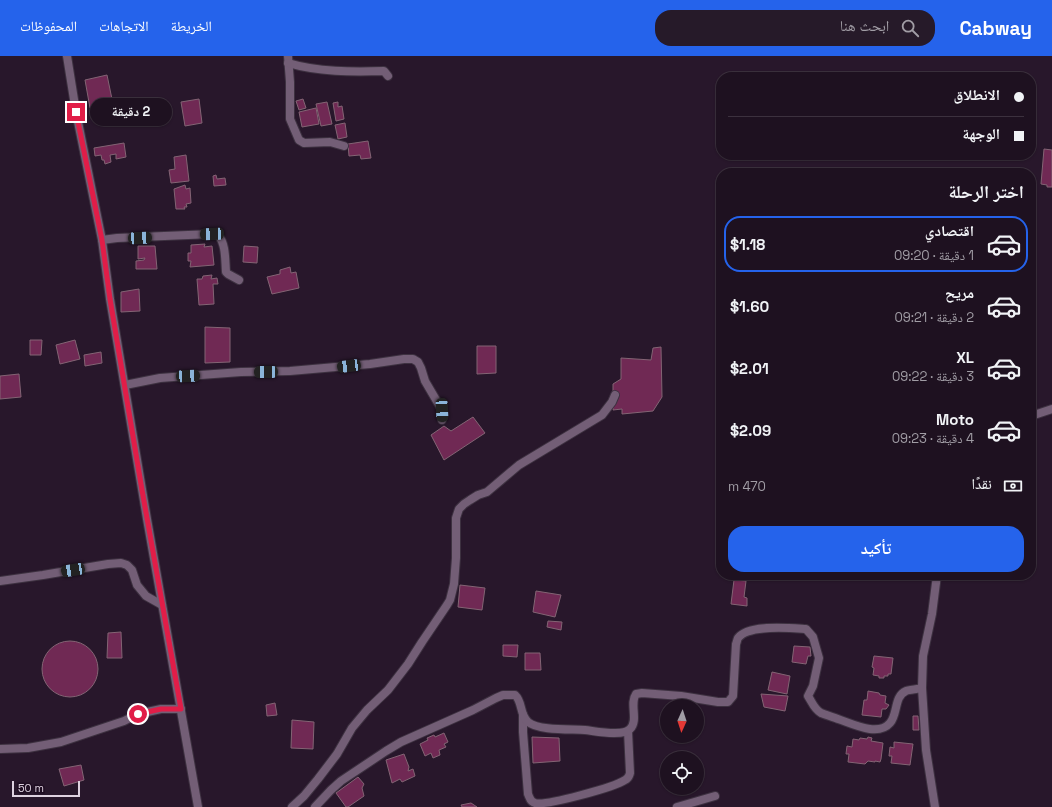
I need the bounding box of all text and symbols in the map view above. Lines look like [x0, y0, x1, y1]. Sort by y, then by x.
search box [655, 10, 935, 46]
text: ابحث هنا [840, 16, 889, 35]
text: Cabway [959, 16, 1032, 41]
text: المحفوظات [20, 17, 77, 35]
text: الاتجاهات [99, 17, 149, 35]
text: الخريطة [171, 17, 212, 35]
icon: search [899, 17, 921, 39]
text: الانطلاق [954, 85, 1000, 104]
callout: 2 دقيقة [90, 98, 172, 126]
route end [67, 103, 85, 121]
text: 2 دقيقة [112, 103, 150, 120]
text: الوجهة [962, 124, 1000, 143]
text: اختر الرحلة [948, 180, 1024, 203]
text: اقتصادي [925, 221, 974, 240]
icon: car [986, 226, 1022, 262]
car [200, 228, 224, 240]
car [128, 231, 152, 245]
text: $1.18 [730, 235, 765, 254]
text: 1 دقيقة · 09:20 [894, 247, 974, 264]
text: مريح [945, 283, 974, 302]
icon: car [986, 288, 1022, 324]
text: $1.60 [730, 297, 769, 316]
text: 2 دقيقة · 09:21 [894, 309, 974, 326]
text: XL [956, 348, 974, 367]
icon: car [986, 350, 1022, 386]
car [336, 359, 362, 373]
text: $2.01 [730, 359, 769, 378]
car [254, 366, 278, 378]
text: 3 دقيقة · 09:22 [892, 368, 974, 385]
car [176, 369, 200, 383]
car [435, 398, 449, 422]
text: Moto [936, 410, 974, 429]
icon: car [986, 412, 1022, 448]
text: $2.09 [730, 421, 771, 440]
text: 4 دقيقة · 09:23 [892, 430, 974, 447]
text: نقدًا [971, 474, 992, 493]
icon: cash [1002, 475, 1024, 497]
text: 470 m [728, 478, 766, 495]
button: تأكيد [728, 526, 1024, 572]
car [60, 562, 86, 578]
north arrow [660, 699, 704, 743]
map controls [660, 699, 704, 795]
route start [129, 705, 147, 723]
button: locate [660, 751, 704, 795]
scale bar [12, 779, 80, 798]
text: 50 m [18, 781, 44, 795]

